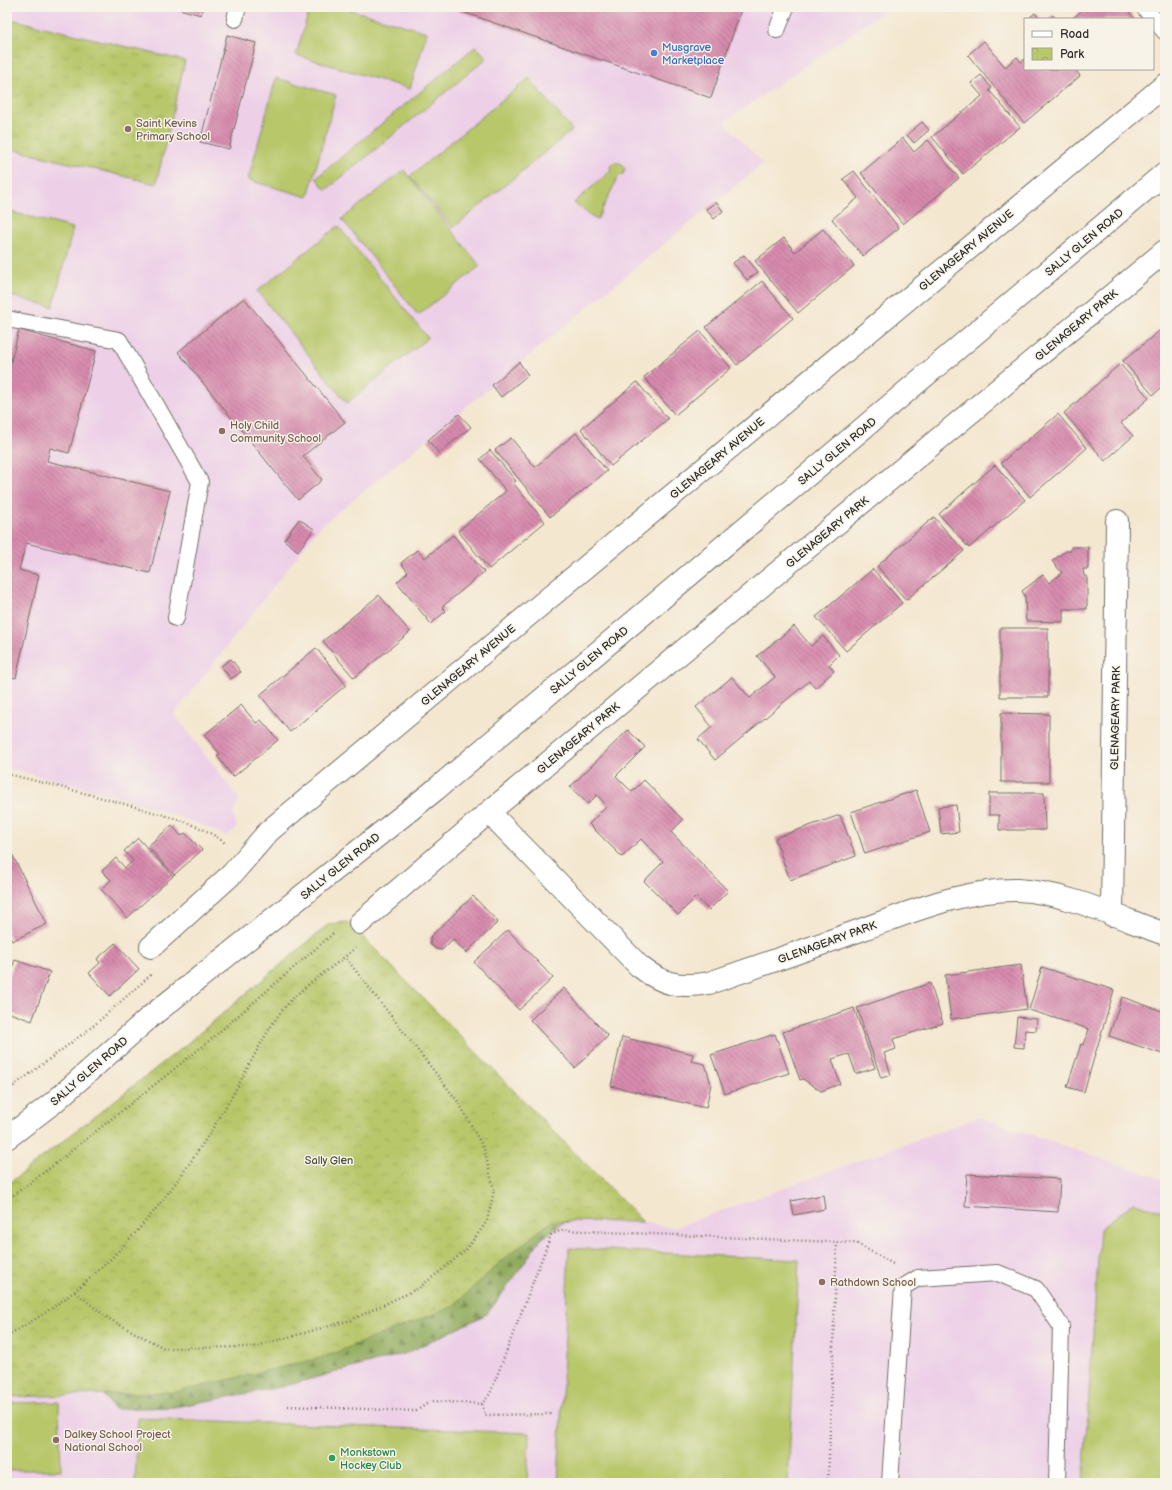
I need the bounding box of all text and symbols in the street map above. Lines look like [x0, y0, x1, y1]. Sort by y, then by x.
legend [1024, 18, 1154, 70]
text: Road [1060, 27, 1089, 42]
place label: Musgrave Marketplace [662, 41, 725, 67]
text: Park [1060, 47, 1084, 62]
marker: Musgrave Marketplace [649, 48, 659, 58]
place label: Saint Kevins Primary School [136, 117, 210, 143]
marker: Saint Kevins Primary School [123, 124, 133, 134]
street label: SALLY GLEN ROAD [1043, 206, 1126, 279]
street label: GLENAGEARY AVENUE [916, 207, 1016, 294]
street label: GLENAGEARY PARK [1032, 286, 1121, 364]
street label: GLENAGEARY AVENUE [667, 415, 767, 502]
street label: SALLY GLEN ROAD [796, 415, 879, 488]
place label: Holy Child Community School [230, 419, 321, 445]
marker: Holy Child Community School [217, 426, 227, 436]
street label: GLENAGEARY PARK [783, 493, 872, 571]
street label: GLENAGEARY AVENUE [418, 622, 518, 709]
street label: SALLY GLEN ROAD [548, 624, 631, 697]
street label: GLENAGEARY PARK [1108, 665, 1123, 770]
street label: GLENAGEARY PARK [534, 699, 623, 777]
street label: SALLY GLEN ROAD [298, 830, 383, 902]
street label: GLENAGEARY PARK [776, 918, 879, 966]
street label: SALLY GLEN ROAD [48, 1034, 131, 1108]
park label: Sally Glen [305, 1154, 353, 1167]
place label: Rathdown School [830, 1276, 916, 1289]
marker: Rathdown School [817, 1277, 827, 1287]
place label: Dalkey School Project National School [64, 1428, 171, 1454]
marker: Dalkey School Project National School [51, 1435, 61, 1445]
place label: Monkstown Hockey Club [340, 1446, 402, 1472]
marker: Monkstown Hockey Club [327, 1453, 337, 1463]

